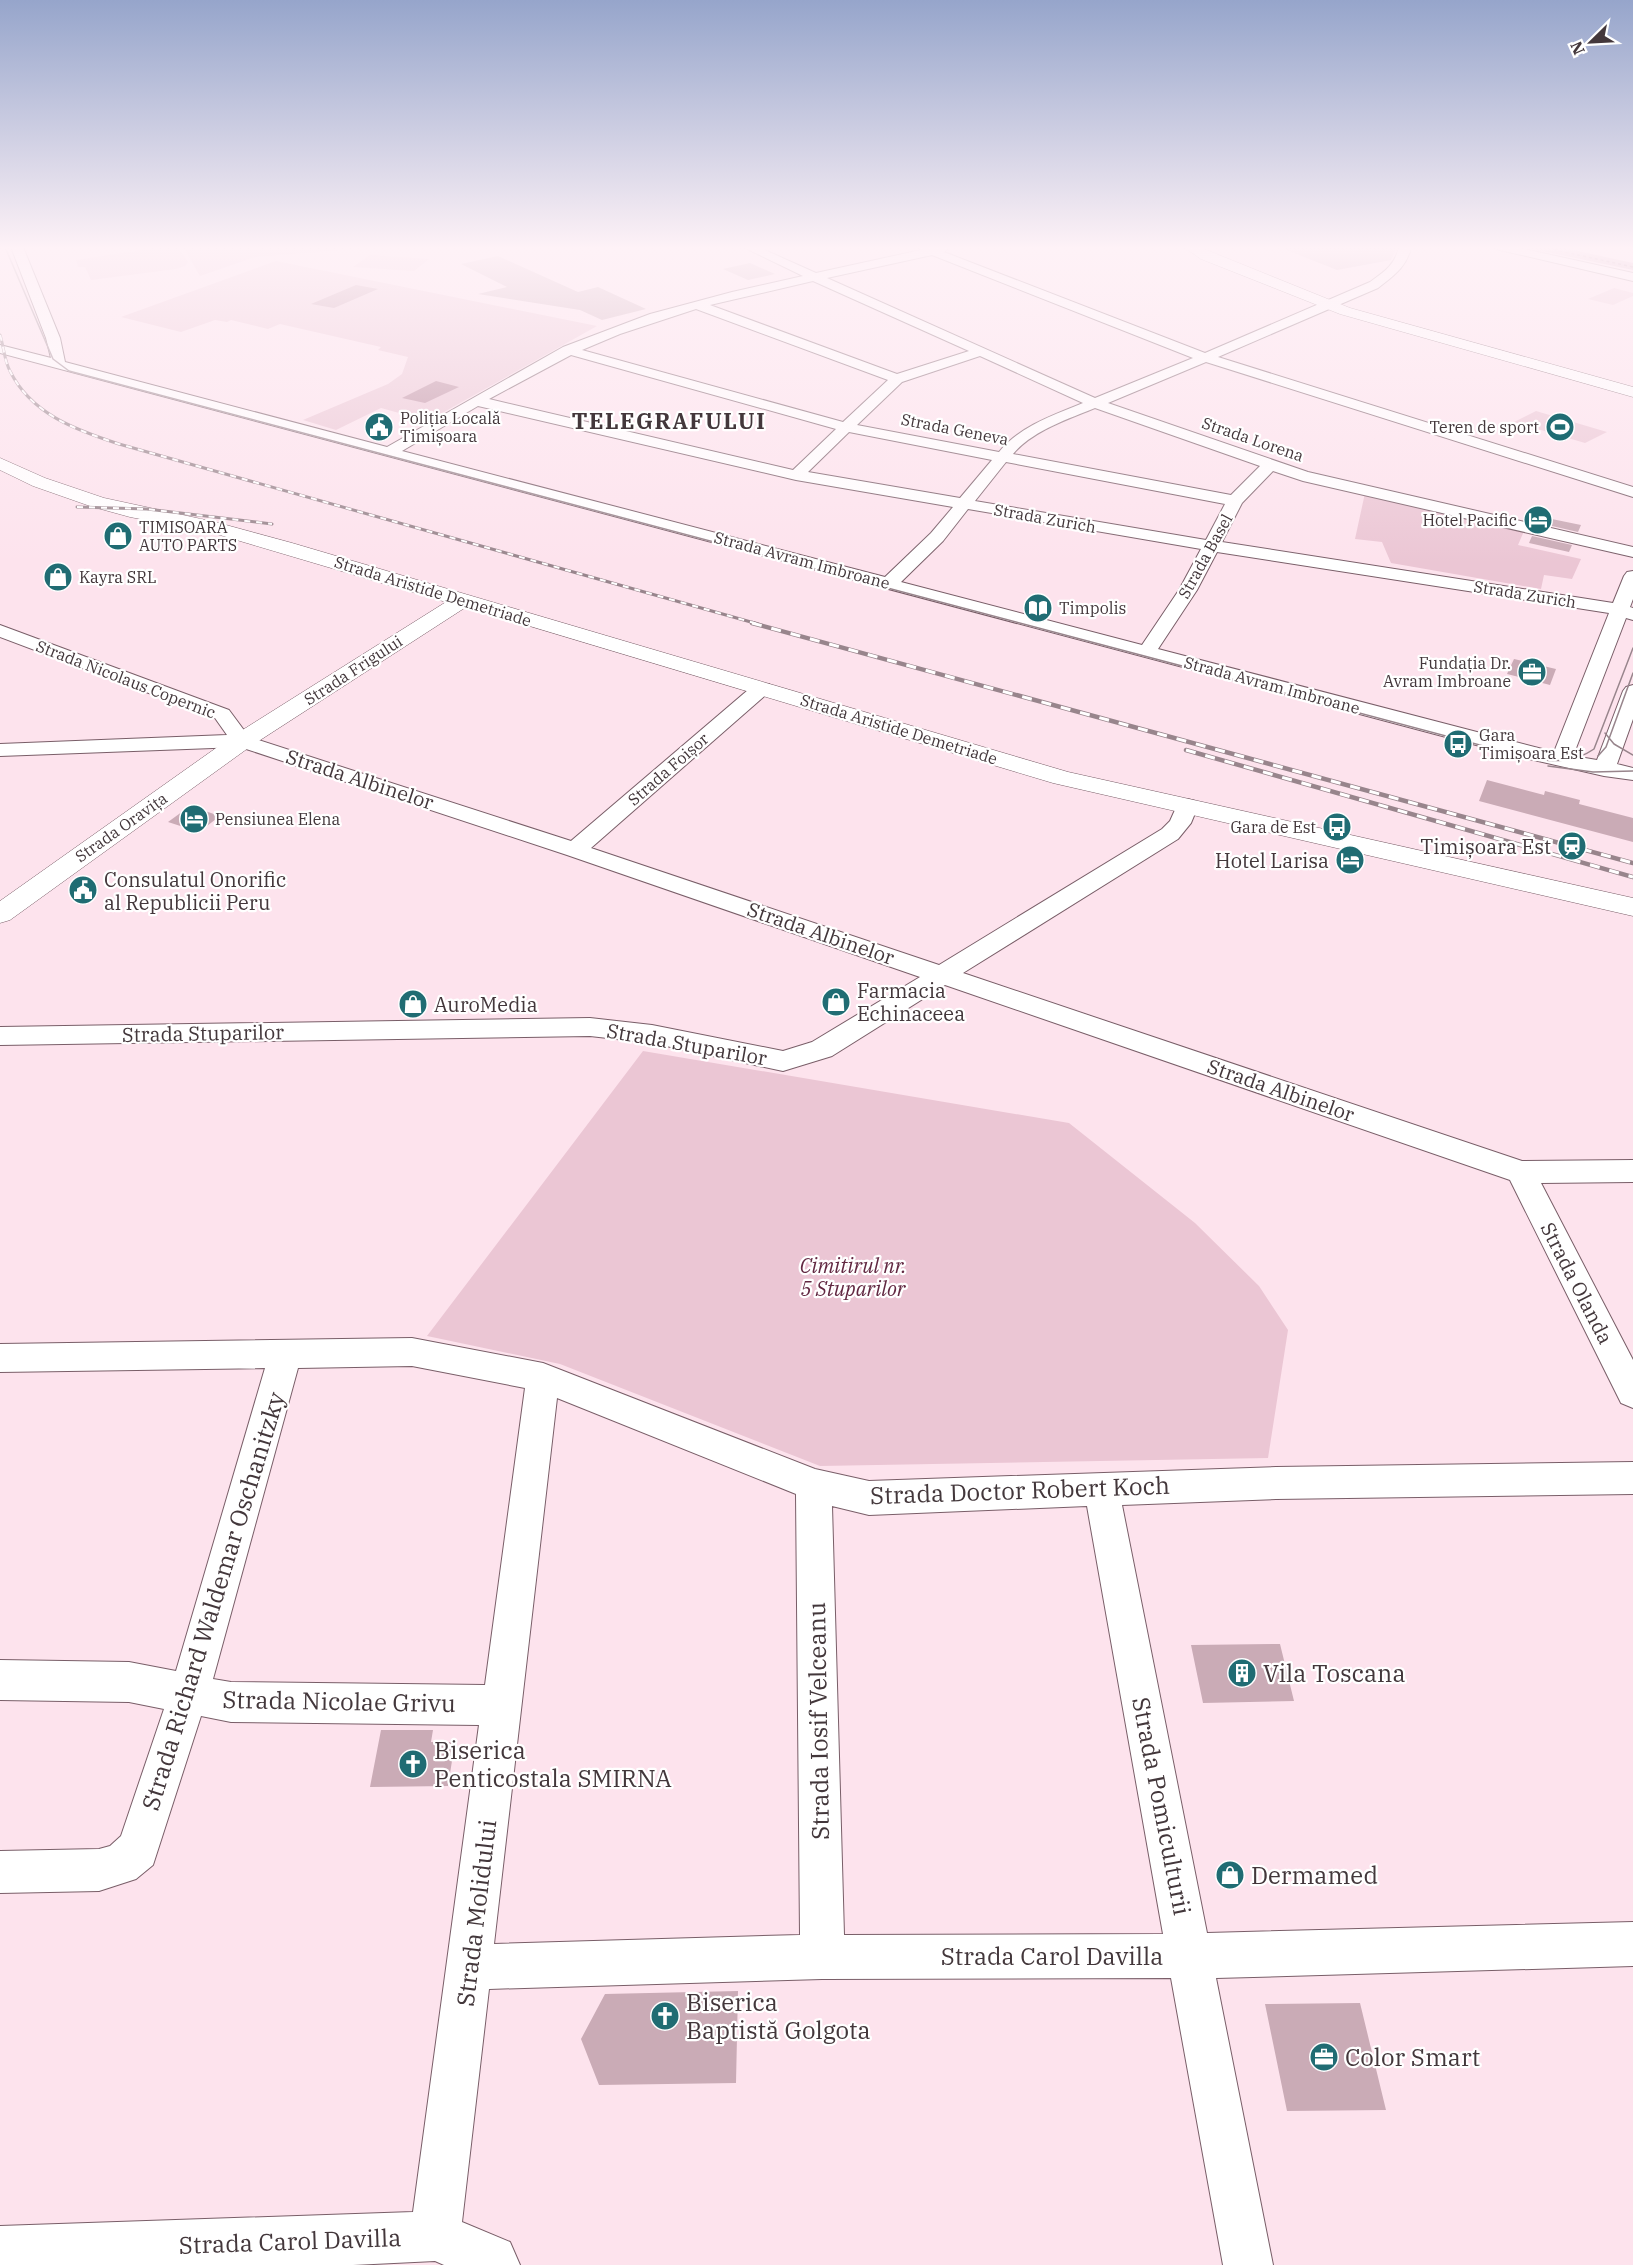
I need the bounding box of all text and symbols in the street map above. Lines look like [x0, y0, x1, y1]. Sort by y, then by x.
north arrow [1561, 12, 1621, 72]
text: N [1566, 38, 1589, 58]
district label: TELEGRAFULUI [572, 406, 766, 435]
place label: Poliția Locală Timișoara [400, 408, 501, 446]
street label: Strada Geneva [900, 409, 1011, 449]
public building icon: Poliția Locală Timișoara [363, 411, 395, 443]
sports icon: Teren de sport [1544, 411, 1576, 443]
street label: Strada Lorena [1200, 412, 1307, 466]
place label: Teren de sport [1429, 417, 1539, 437]
street label: Strada Zurich [992, 499, 1098, 537]
hotel icon: Hotel Pacific [1522, 504, 1554, 536]
street label: Strada Basel [1174, 510, 1237, 602]
place label: Hotel Pacific [1422, 510, 1517, 530]
place label: TIMISOARA AUTO PARTS [139, 517, 237, 555]
shop icon: TIMISOARA AUTO PARTS [102, 520, 134, 552]
street label: Strada Avram Imbroane [712, 527, 892, 593]
street label: Strada Aristide Demetriade [332, 551, 534, 631]
shop icon: Kayra SRL [42, 561, 74, 593]
place label: Kayra SRL [79, 567, 156, 587]
street label: Strada Zurich [1472, 576, 1578, 612]
library icon: Timpolis [1022, 592, 1054, 624]
place label: Timpolis [1059, 598, 1126, 618]
street label: Strada Frigului [300, 631, 406, 709]
street label: Strada Nicolaus Copernic [33, 635, 219, 723]
street label: Strada Avram Imbroane [1182, 652, 1362, 718]
place label: Fundația Dr. Avram Imbroane [1383, 653, 1511, 691]
office icon: Fundația Dr. Avram Imbroane [1516, 656, 1548, 688]
street label: Strada Aristide Demetriade [798, 689, 1000, 769]
place label: Gara Timișoara Est [1479, 725, 1584, 763]
bus stop icon: Gara Timișoara Est [1442, 728, 1474, 760]
street label: Strada Foișor [624, 729, 712, 809]
street label: Strada Albinelor [283, 742, 437, 816]
street label: Strada Oravița [71, 788, 171, 866]
hotel icon: Pensiunea Elena [178, 803, 210, 835]
place label: Pensiunea Elena [215, 809, 340, 829]
bus stop icon: Gara de Est [1321, 811, 1353, 843]
place label: Gara de Est [1230, 817, 1316, 837]
station icon: Timișoara Est [1556, 830, 1588, 862]
place label: Timișoara Est [1420, 833, 1551, 860]
hotel icon: Hotel Larisa [1334, 844, 1366, 876]
place label: Hotel Larisa [1215, 847, 1329, 874]
place label: Consulatul Onorific al Republicii Peru [104, 866, 286, 916]
public building icon: Consulatul Onorific al Republicii Peru [67, 874, 99, 906]
street label: Strada Albinelor [744, 895, 898, 971]
place label: Farmacia Echinaceea [857, 977, 965, 1027]
shop icon: Farmacia Echinaceea [820, 986, 852, 1018]
shop icon: AuroMedia [397, 988, 429, 1020]
place label: AuroMedia [434, 991, 538, 1018]
street label: Strada Stuparilor [605, 1017, 769, 1071]
street label: Strada Stuparilor [122, 1018, 284, 1048]
street label: Strada Albinelor [1204, 1052, 1358, 1128]
street label: Strada Olanda [1535, 1217, 1619, 1349]
park label: Cimitirul nr. 5 Stuparilor [800, 1252, 907, 1302]
street label: Strada Richard Waldemar Oschanitzky [134, 1388, 292, 1814]
street label: Strada Doctor Robert Koch [869, 1469, 1171, 1511]
street label: Strada Iosif Velceanu [800, 1602, 836, 1840]
building icon: Vila Toscana [1226, 1657, 1258, 1689]
place label: Vila Toscana [1263, 1657, 1406, 1689]
street label: Strada Nicolae Grivu [222, 1683, 456, 1719]
street label: Strada Pomiculturii [1125, 1694, 1199, 1918]
place label: Biserica Penticostala SMIRNA [434, 1734, 672, 1794]
church icon: Biserica Penticostala SMIRNA [397, 1748, 429, 1780]
street label: Strada Molidului [449, 1818, 503, 2008]
shop icon: Dermamed [1214, 1859, 1246, 1891]
place label: Dermamed [1251, 1859, 1378, 1891]
street label: Strada Carol Davilla [941, 1940, 1163, 1972]
place label: Biserica Baptistă Golgota [686, 1986, 871, 2046]
church icon: Biserica Baptistă Golgota [649, 2000, 681, 2032]
office icon: Color Smart [1308, 2041, 1340, 2073]
place label: Color Smart [1345, 2041, 1480, 2073]
street label: Strada Carol Davilla [178, 2221, 402, 2261]

